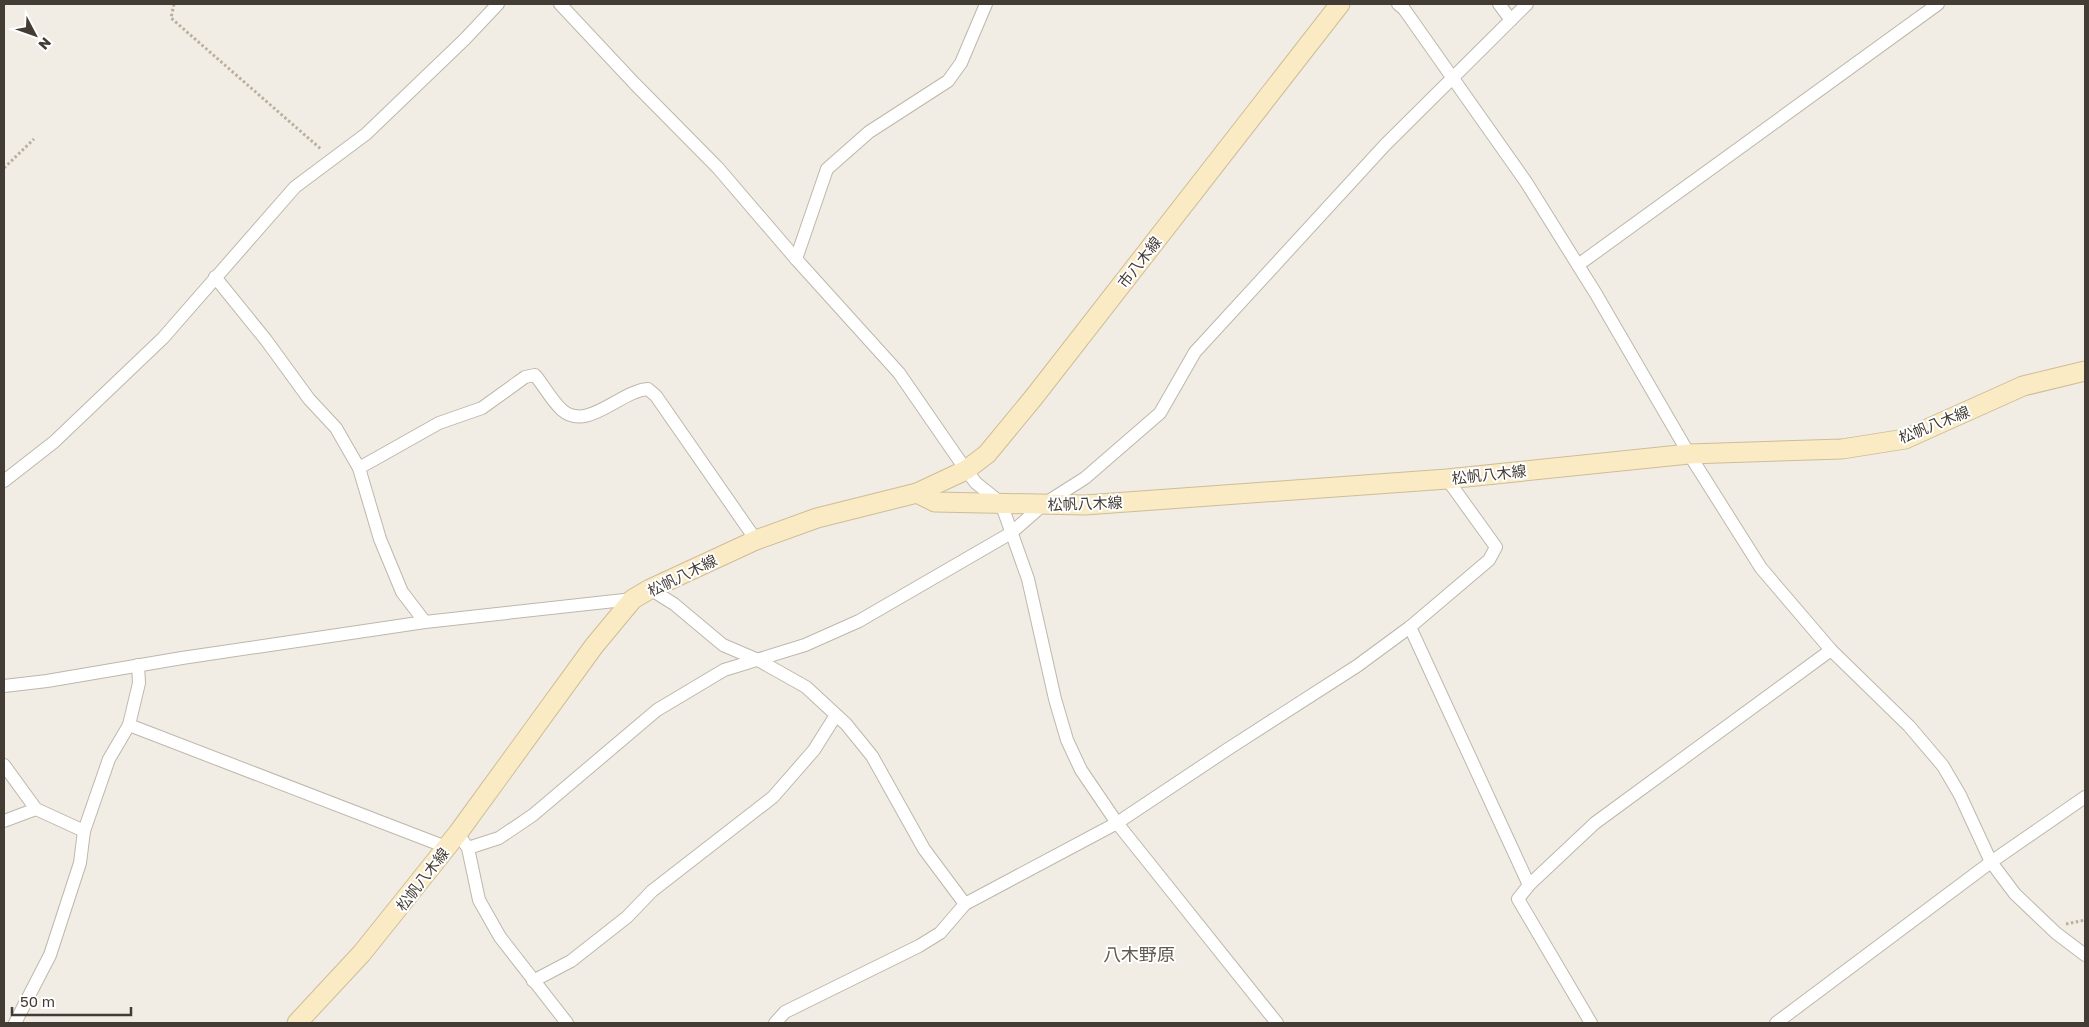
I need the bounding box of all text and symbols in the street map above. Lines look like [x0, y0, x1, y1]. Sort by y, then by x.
north arrow [10, 10, 60, 60]
text: N [35, 34, 55, 53]
street label: 市八木線 [1113, 233, 1165, 291]
street label: 松帆八木線 [1896, 402, 1972, 446]
street label: 松帆八木線 [1451, 461, 1527, 487]
street label: 松帆八木線 [1047, 493, 1123, 513]
street label: 松帆八木線 [644, 550, 720, 600]
street label: 松帆八木線 [392, 844, 452, 914]
district label: 八木野原 [1103, 943, 1175, 965]
scale bar [12, 984, 131, 1016]
text: 50 m [20, 992, 55, 1010]

